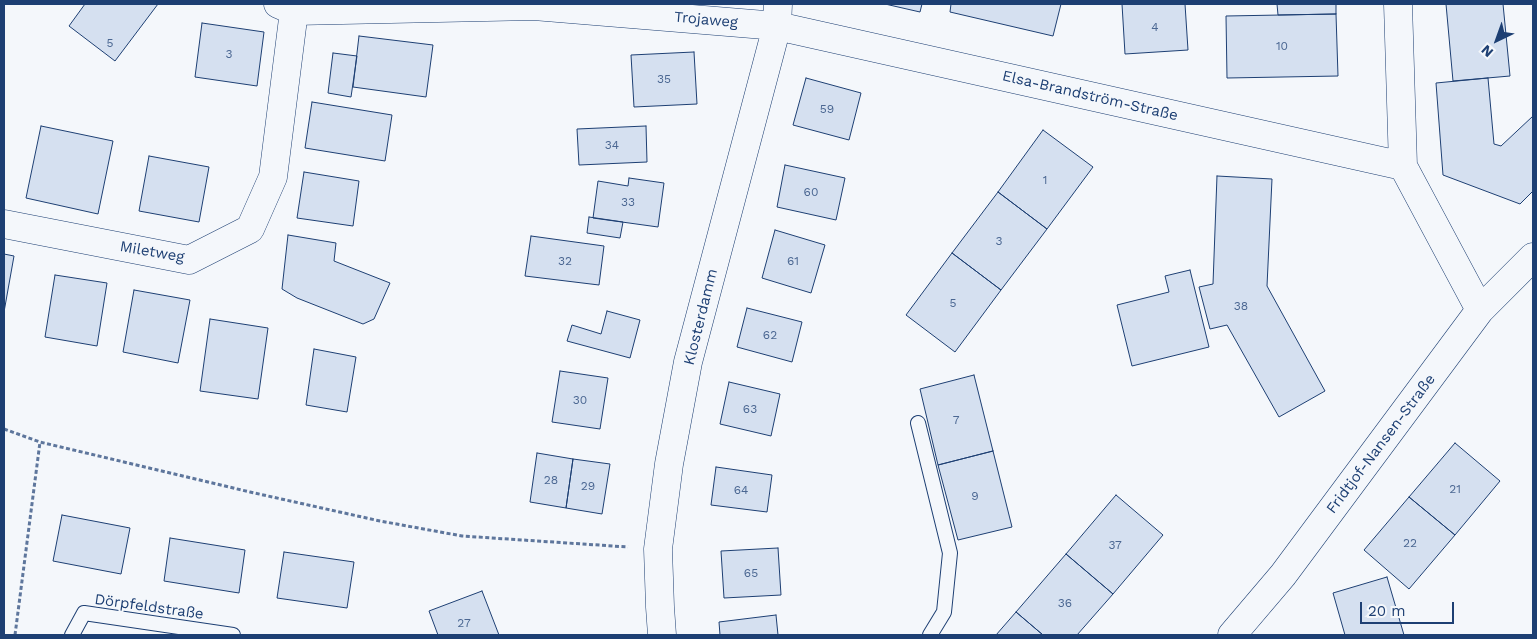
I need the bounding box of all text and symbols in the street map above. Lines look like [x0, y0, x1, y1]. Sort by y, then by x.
street label: Trojaweg [673, 8, 739, 32]
north arrow [1472, 15, 1522, 65]
house number: 4 [1151, 20, 1159, 34]
house number: 5 [107, 36, 113, 50]
house number: 10 [1276, 39, 1288, 53]
text: N [1478, 42, 1496, 61]
house number: 3 [226, 47, 232, 61]
street label: Elsa-Brandström-Straße [1000, 67, 1180, 125]
house number: 35 [657, 72, 671, 86]
house number: 59 [820, 102, 834, 116]
house number: 34 [605, 138, 619, 152]
house number: 1 [1043, 173, 1047, 187]
house number: 60 [804, 185, 818, 199]
house number: 33 [621, 195, 635, 209]
house number: 3 [996, 234, 1002, 248]
street label: Miletweg [118, 237, 186, 267]
house number: 32 [558, 254, 572, 268]
house number: 61 [787, 254, 799, 268]
street label: Klosterdamm [680, 267, 722, 367]
house number: 5 [950, 296, 956, 310]
house number: 38 [1234, 299, 1248, 313]
house number: 62 [763, 328, 777, 342]
street label: Fridtjof-Nansen-Straße [1323, 371, 1439, 517]
house number: 30 [573, 393, 587, 407]
house number: 63 [743, 402, 757, 416]
house number: 7 [953, 413, 959, 427]
house number: 28 [544, 473, 558, 487]
house number: 29 [581, 479, 595, 493]
house number: 21 [1449, 482, 1461, 496]
house number: 64 [734, 483, 748, 497]
house number: 9 [971, 489, 979, 503]
house number: 22 [1403, 536, 1417, 550]
house number: 37 [1108, 538, 1122, 552]
house number: 65 [744, 566, 758, 580]
street label: Dörpfeldstraße [93, 590, 205, 624]
scale bar [1362, 592, 1456, 624]
house number: 36 [1058, 596, 1072, 610]
text: 20 m [1368, 602, 1406, 620]
house number: 27 [457, 616, 471, 630]

